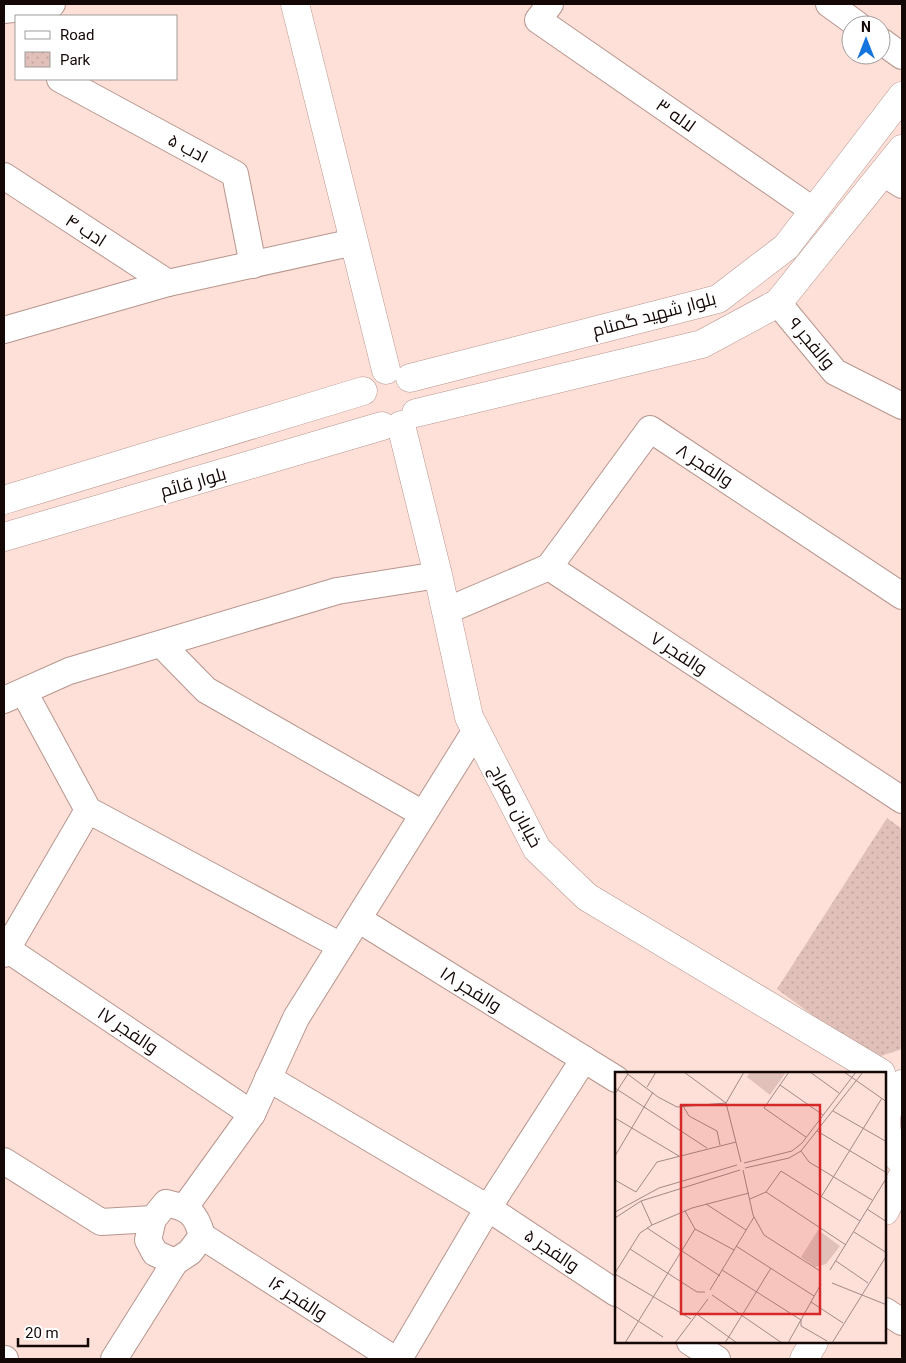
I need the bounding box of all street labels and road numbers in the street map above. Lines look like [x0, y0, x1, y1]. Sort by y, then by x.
street label: لاله ۳ [652, 94, 700, 136]
street label: ادب ۵ [165, 129, 211, 167]
street label: ادب ۴ [62, 209, 110, 251]
street label: بلوار شهید گمنام [590, 287, 719, 343]
street label: والفجر ۹ [784, 313, 840, 374]
street label: والفجر ۸ [672, 439, 737, 492]
street label: بلوار قائم [158, 463, 229, 503]
street label: والفجر ۷ [646, 627, 711, 680]
street label: خیابان معراج [484, 761, 547, 852]
street label: والفجر ۱۸ [436, 962, 506, 1017]
street label: والفجر ۱۷ [93, 1002, 162, 1059]
street label: والفجر ۵ [520, 1224, 583, 1277]
street label: والفجر ۱۶ [264, 1271, 331, 1326]

